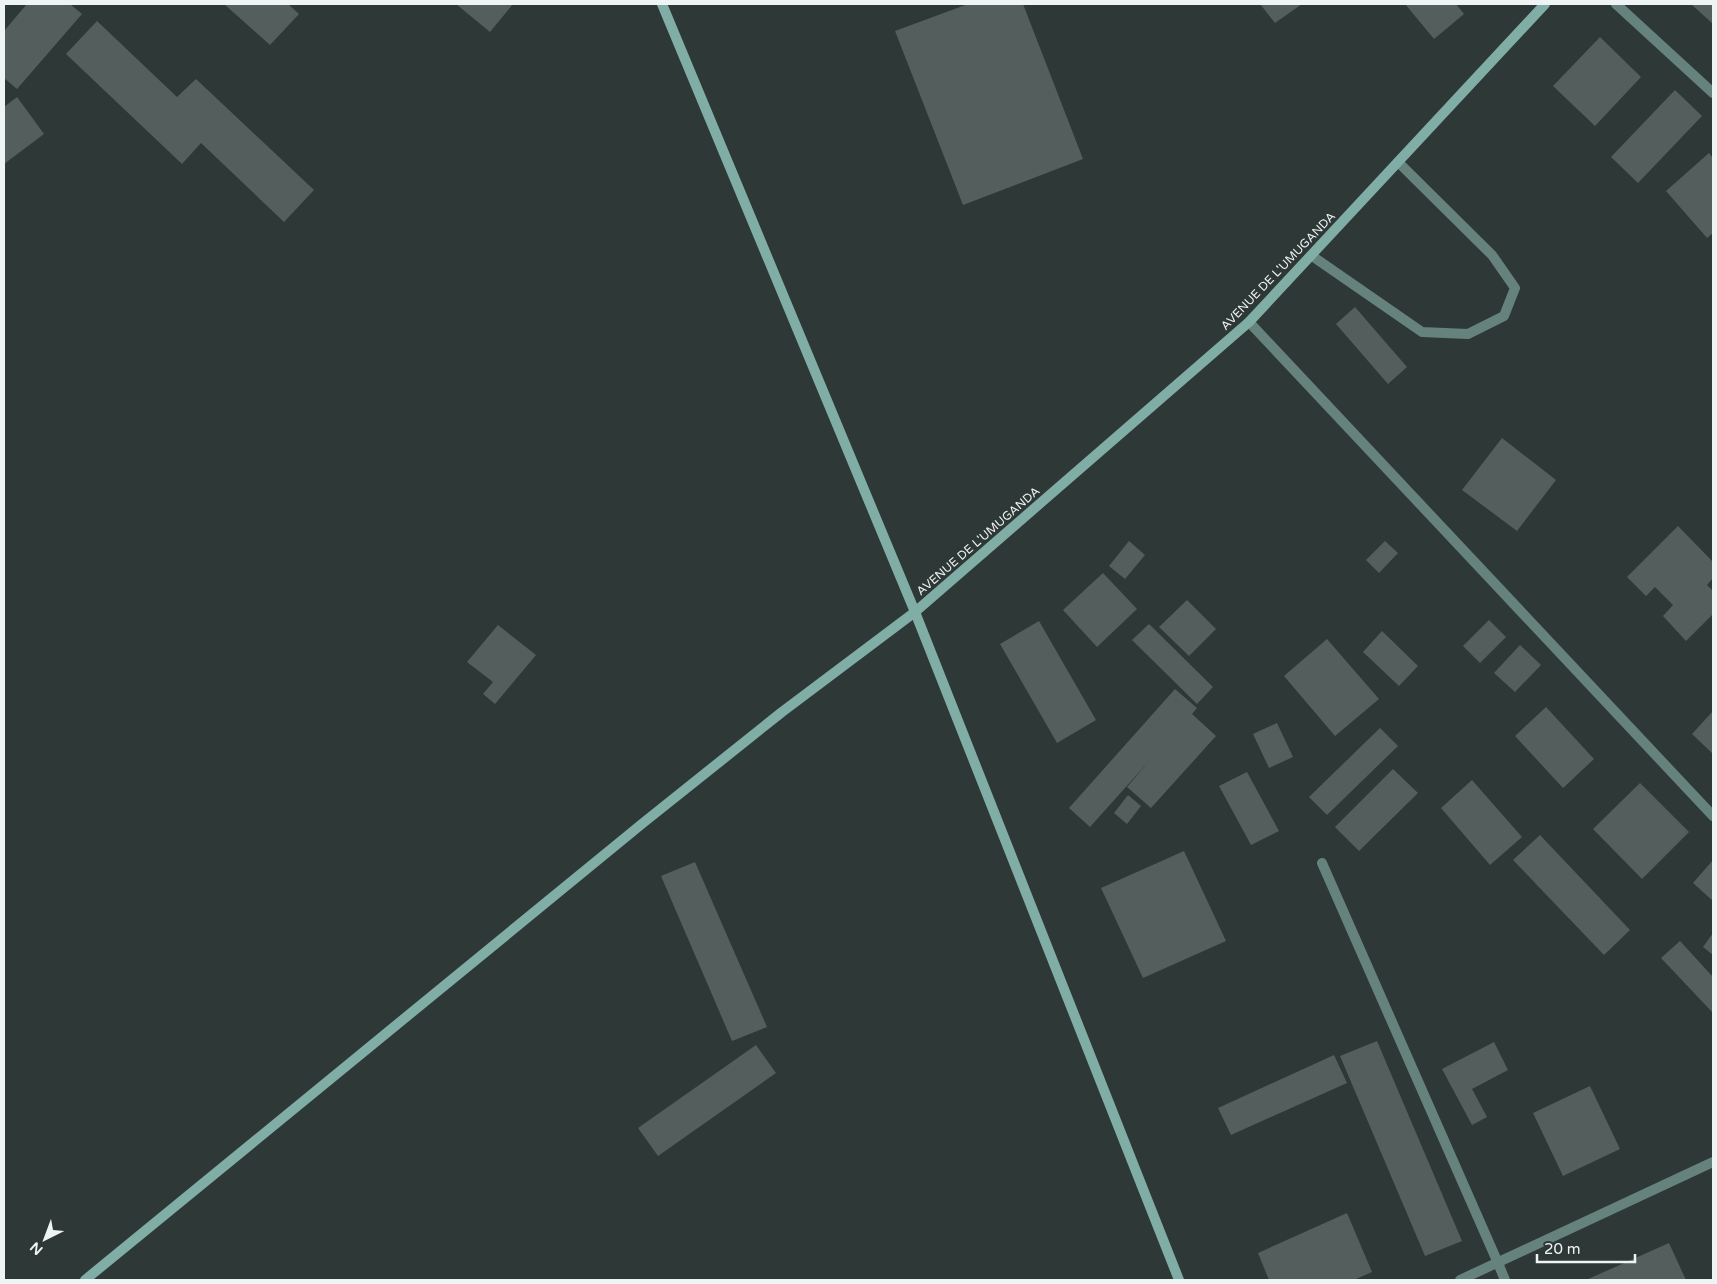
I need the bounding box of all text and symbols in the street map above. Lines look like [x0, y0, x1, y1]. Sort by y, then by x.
street label: AVENUE DE L'UMUGANDA [1218, 209, 1338, 333]
street label: AVENUE DE L'UMUGANDA [914, 484, 1042, 598]
north arrow [20, 1214, 70, 1264]
scale bar [1537, 1232, 1634, 1264]
text: N [27, 1238, 47, 1258]
text: 20 m [1544, 1240, 1581, 1258]

